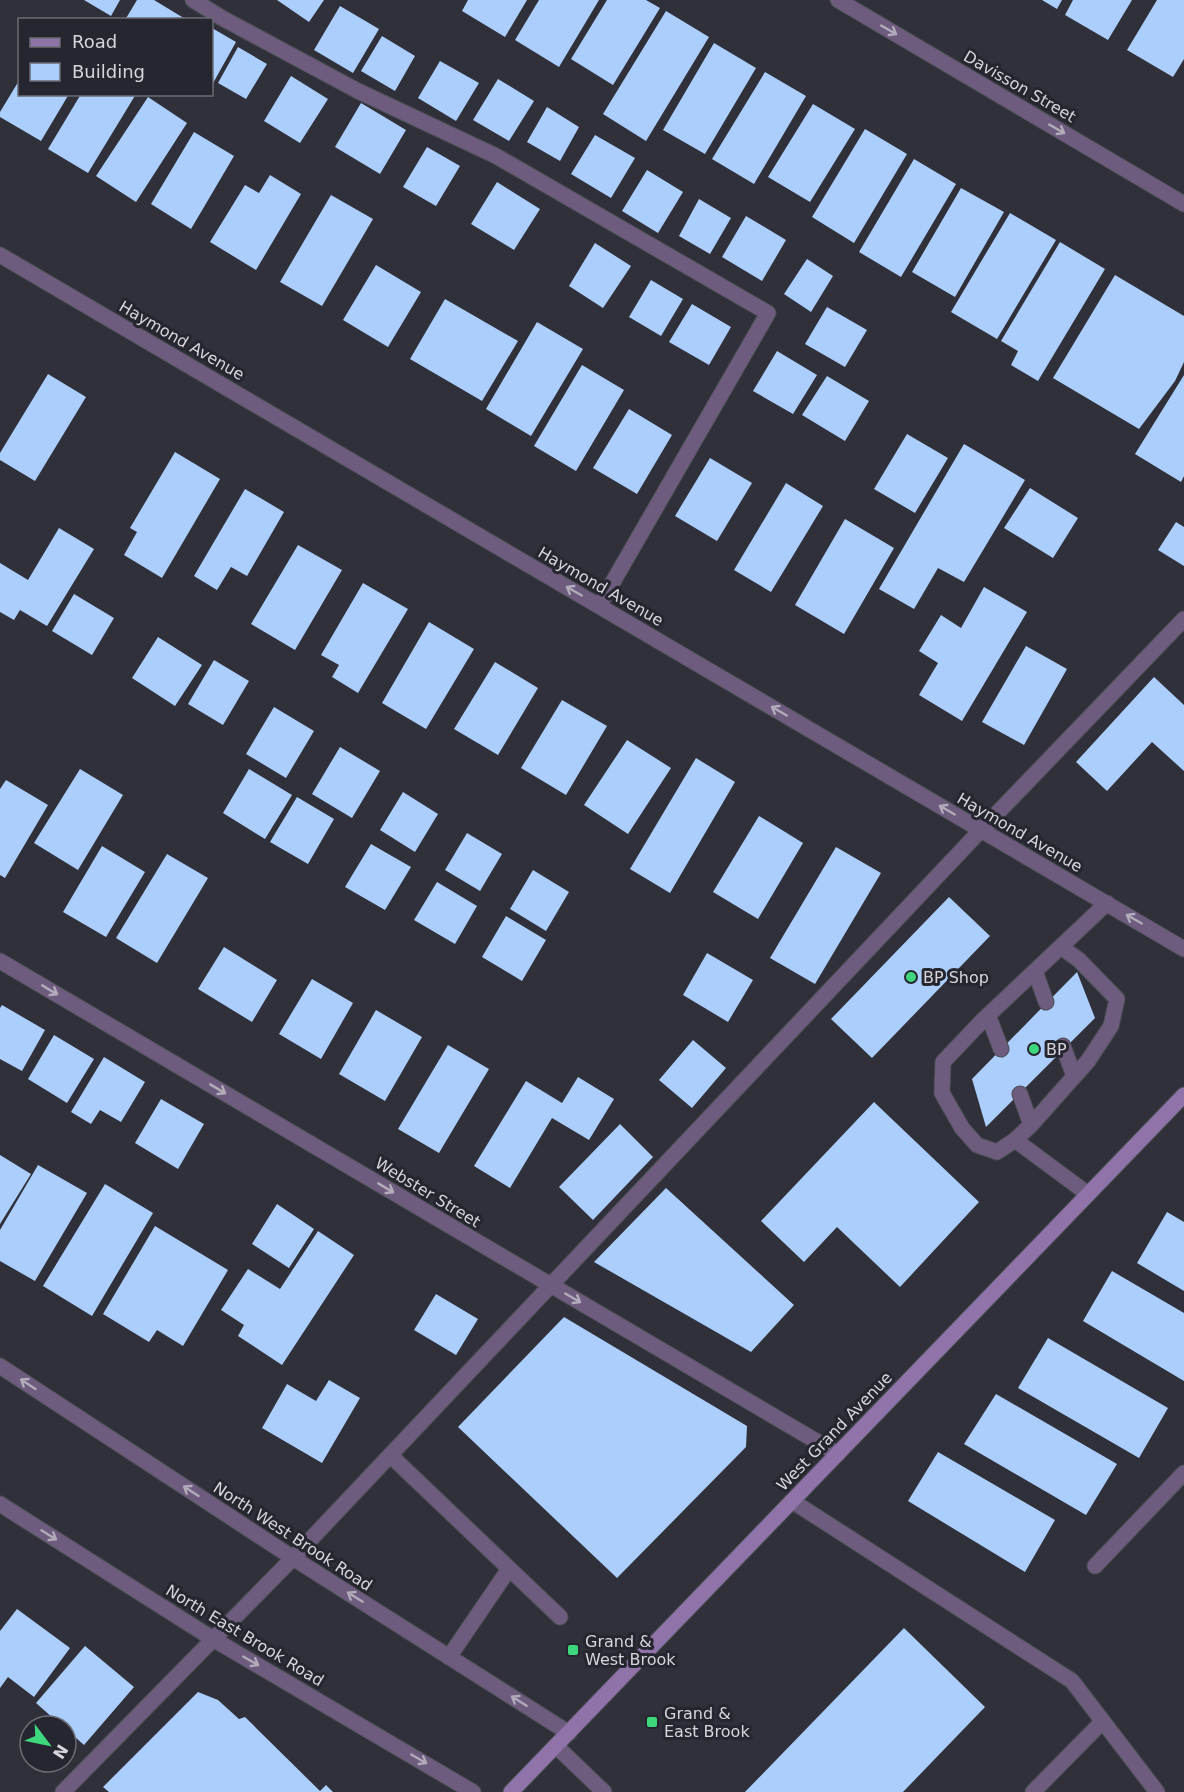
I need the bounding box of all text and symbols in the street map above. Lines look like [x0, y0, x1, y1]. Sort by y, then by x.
legend [18, 18, 213, 96]
one-way arrow [880, 24, 897, 36]
text: Road [72, 31, 117, 52]
street label: Davisson Street [960, 47, 1079, 126]
text: Building [72, 61, 145, 82]
one-way arrow [1048, 123, 1065, 135]
street label: Haymond Avenue [116, 297, 248, 384]
street label: Haymond Avenue [535, 543, 667, 630]
one-way arrow [566, 585, 583, 597]
one-way arrow [771, 705, 788, 717]
street label: Haymond Avenue [954, 789, 1086, 876]
one-way arrow [939, 803, 956, 815]
one-way arrow [1125, 913, 1143, 924]
place label: BP Shop [923, 968, 989, 987]
marker: BP Shop [904, 970, 918, 984]
one-way arrow [41, 985, 58, 997]
place label: BP [1046, 1040, 1067, 1059]
marker: BP [1027, 1042, 1041, 1056]
one-way arrow [209, 1084, 226, 1096]
street label: Webster Street [372, 1153, 484, 1231]
one-way arrow [377, 1183, 394, 1195]
one-way arrow [563, 1293, 581, 1304]
street label: West Grand Avenue [773, 1368, 896, 1495]
one-way arrow [20, 1378, 37, 1390]
street label: North West Brook Road [210, 1478, 376, 1595]
one-way arrow [183, 1485, 200, 1497]
one-way arrow [41, 1529, 58, 1542]
street label: North East Brook Road [162, 1581, 327, 1690]
one-way arrow [347, 1591, 364, 1603]
place label: Grand & West Brook [585, 1632, 676, 1669]
marker: Grand & West Brook [566, 1643, 580, 1657]
one-way arrow [242, 1655, 259, 1667]
one-way arrow [511, 1695, 528, 1708]
place label: Grand & East Brook [664, 1704, 750, 1741]
north arrow [18, 1714, 78, 1774]
marker: Grand & East Brook [645, 1715, 659, 1729]
text: N [49, 1741, 72, 1762]
one-way arrow [410, 1753, 427, 1765]

